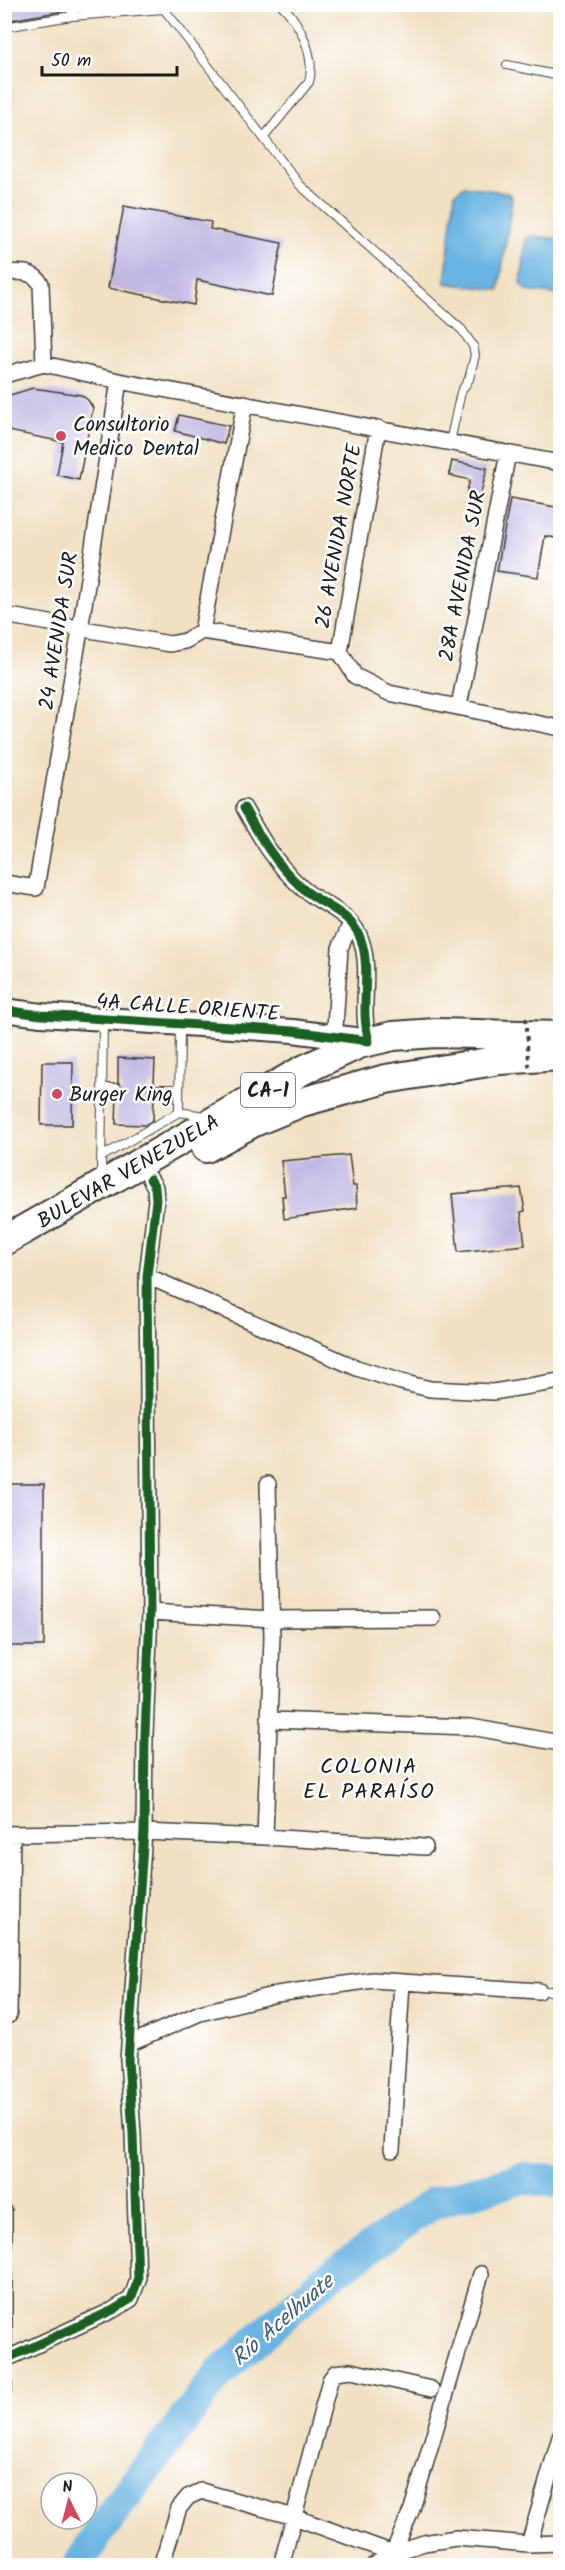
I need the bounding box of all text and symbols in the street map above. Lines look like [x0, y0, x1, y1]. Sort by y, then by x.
scale bar [42, 39, 177, 77]
text: 50 m [51, 47, 91, 76]
place label: Consultorio Medico Dental [73, 409, 199, 466]
marker: Consultorio Medico Dental [54, 429, 68, 443]
street label: 26 AVENIDA NORTE [307, 441, 372, 631]
street label: 28A AVENIDA SUR [431, 488, 496, 665]
street label: 24 AVENIDA SUR [31, 550, 88, 713]
street label: 4A CALLE ORIENTE [95, 986, 281, 1031]
road number: CA-1 [241, 1073, 295, 1107]
place label: Burger King [69, 1079, 173, 1112]
marker: Burger King [50, 1087, 64, 1101]
street label: BULEVAR VENEZUELA [31, 1106, 226, 1238]
district label: COLONIA EL PARAÍSO [303, 1750, 435, 1810]
water label: Río Acelhuate [224, 2265, 344, 2376]
north arrow [39, 2471, 99, 2531]
text: N [61, 2475, 74, 2501]

